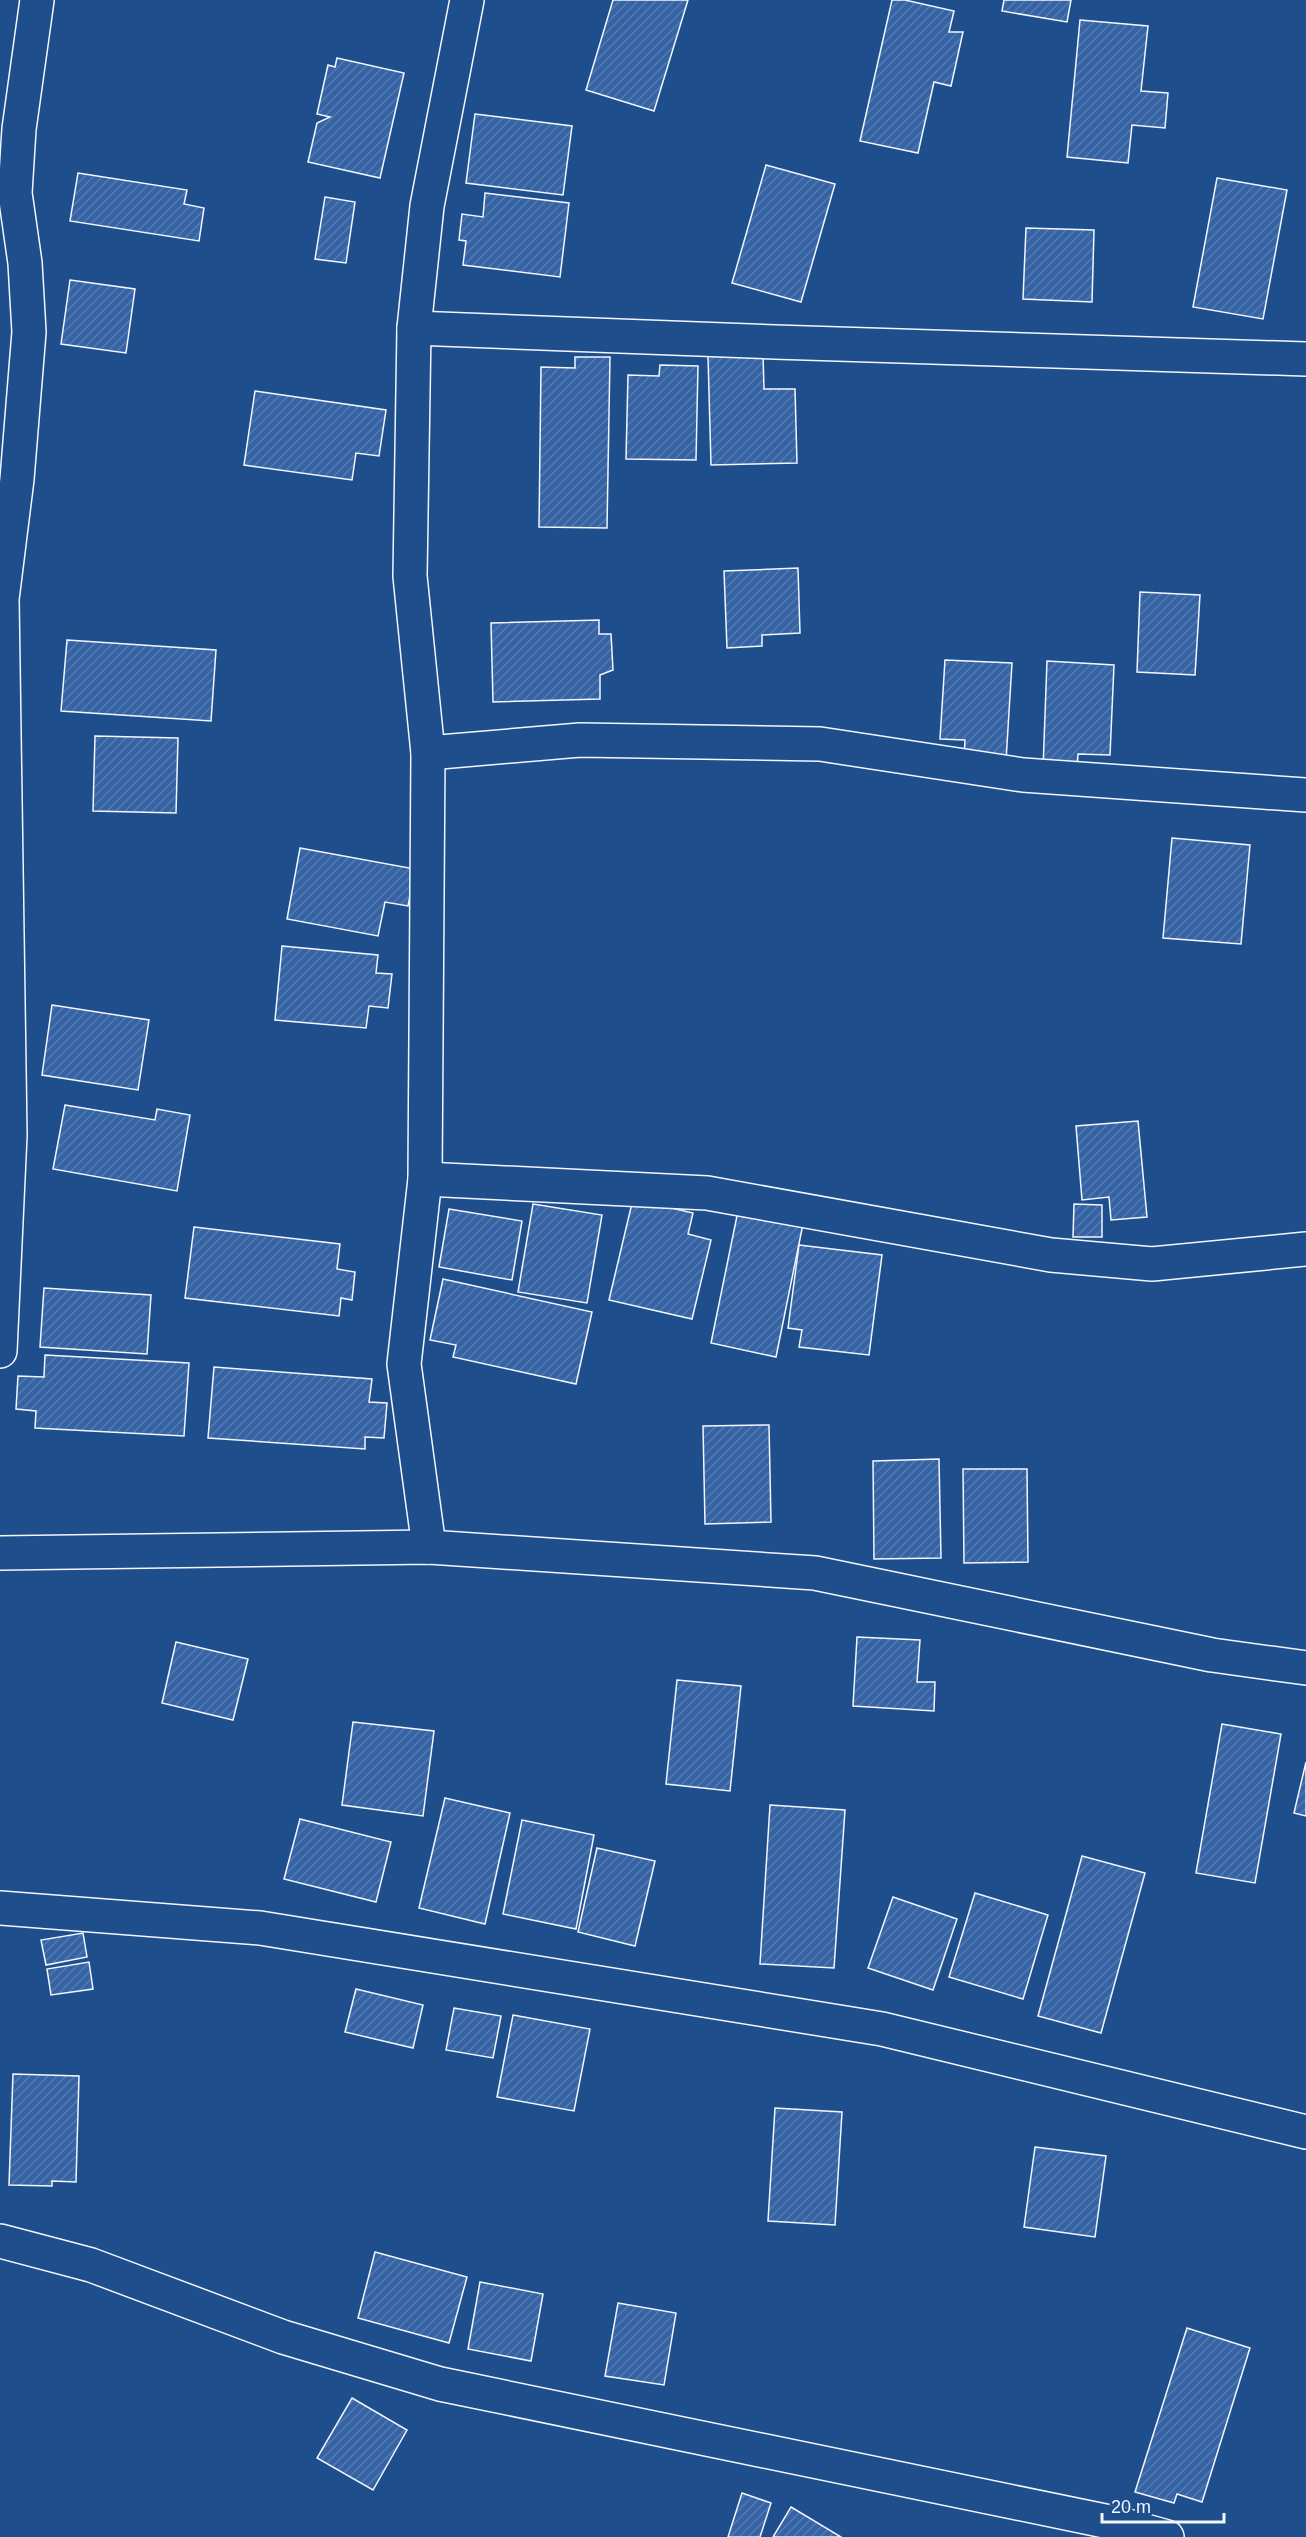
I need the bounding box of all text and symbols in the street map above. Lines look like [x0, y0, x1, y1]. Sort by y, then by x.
scale bar [1102, 2486, 1224, 2524]
text: 20 m [1111, 2497, 1151, 2517]

